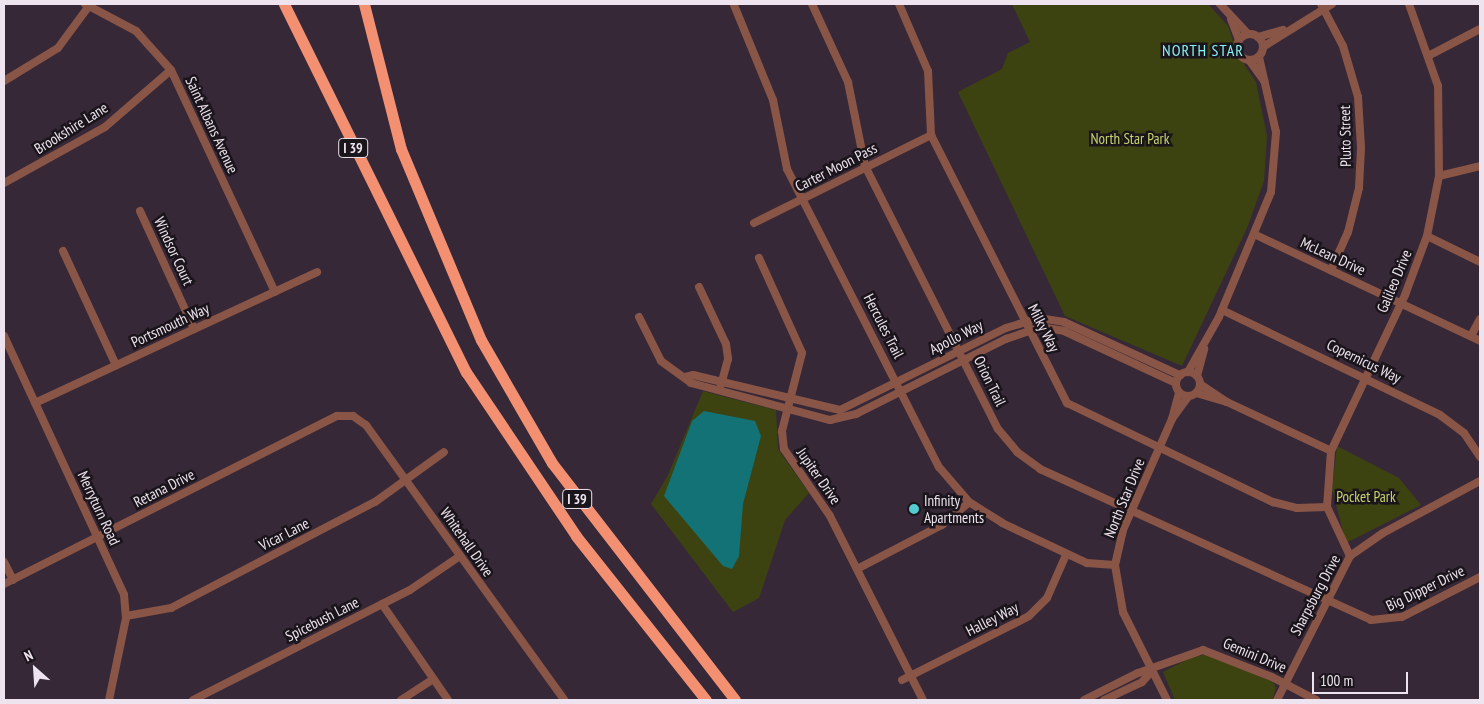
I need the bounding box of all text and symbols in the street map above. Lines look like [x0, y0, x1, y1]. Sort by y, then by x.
district label: NORTH STAR [1161, 40, 1245, 60]
street label: Saint Albans Avenue [182, 73, 242, 177]
street label: Brookshire Lane [31, 98, 111, 158]
street label: Pluto Street [1335, 105, 1355, 167]
park label: North Star Park [1090, 130, 1170, 148]
road number: I 39 [338, 136, 368, 160]
street label: Carter Moon Pass [792, 139, 880, 195]
street label: Windsor Court [150, 214, 198, 288]
street label: McLean Drive [1298, 233, 1368, 279]
street label: Galileo Drive [1373, 247, 1415, 315]
street label: Hercules Trail [860, 291, 908, 361]
street label: Portsmouth Way [128, 299, 212, 351]
street label: Milky Way [1024, 301, 1064, 355]
street label: Apollo Way [926, 316, 986, 358]
street label: Copernicus Way [1324, 335, 1404, 387]
street label: Orion Trail [970, 353, 1010, 409]
street label: Jupiter Drive [793, 444, 845, 508]
street label: North Star Drive [1100, 456, 1148, 540]
street label: Retana Drive [131, 465, 197, 511]
street label: Merryturn Road [74, 468, 124, 548]
road number: I 39 [562, 488, 592, 510]
park label: Pocket Park [1336, 488, 1396, 506]
place label: Infinity Apartments [924, 491, 984, 526]
marker: Infinity Apartments [908, 503, 920, 515]
street label: Whitehall Drive [437, 504, 497, 580]
street label: Vicar Lane [256, 514, 312, 554]
street label: Sharpsburg Drive [1286, 552, 1344, 638]
street label: Big Dipper Drive [1383, 561, 1467, 615]
street label: Spicebush Lane [282, 593, 362, 645]
street label: Halley Way [963, 598, 1021, 640]
street label: Gemini Drive [1221, 634, 1289, 676]
north arrow [10, 644, 60, 694]
text: N [21, 646, 36, 665]
scale bar [1314, 662, 1410, 694]
text: 100 m [1320, 671, 1353, 690]

